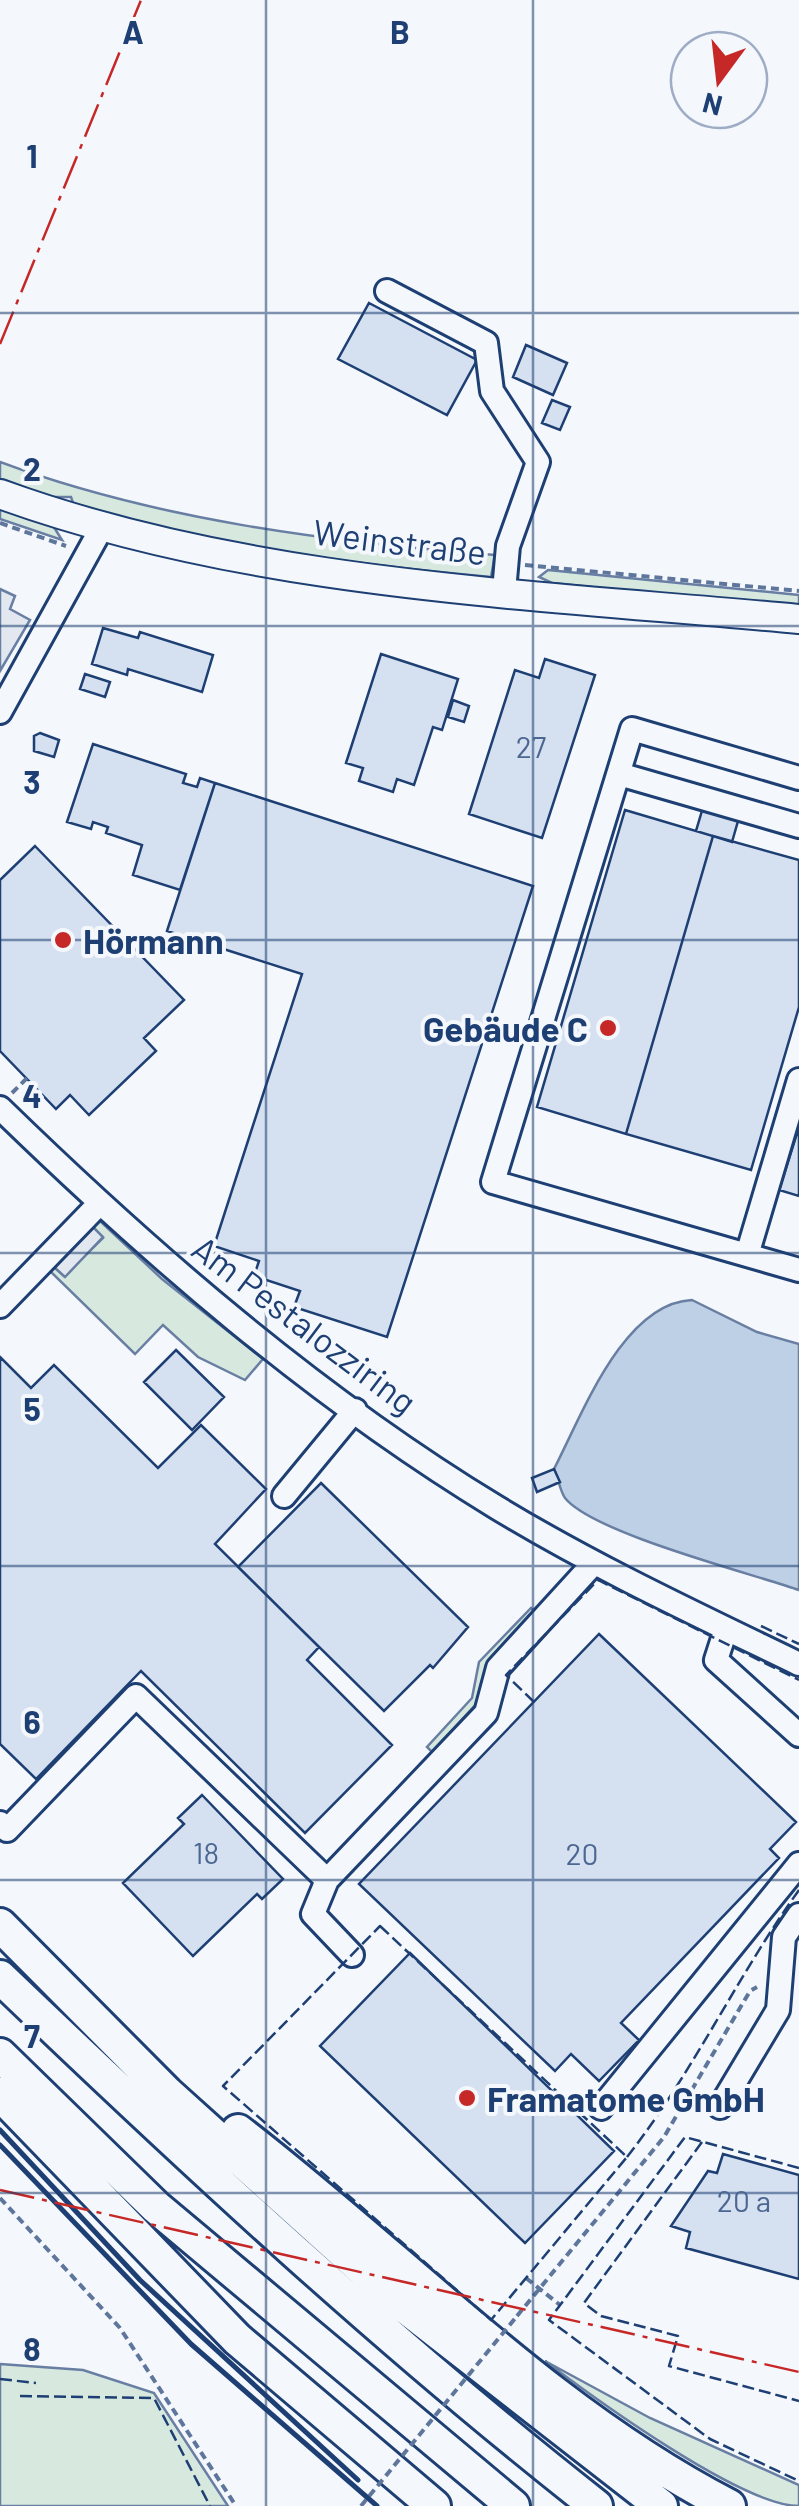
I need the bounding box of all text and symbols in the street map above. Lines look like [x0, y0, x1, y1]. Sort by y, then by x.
text: A [122, 12, 144, 50]
text: B [390, 12, 410, 50]
north arrow [669, 30, 769, 130]
text: N [699, 86, 726, 124]
text: 1 [26, 136, 38, 174]
text: 2 [23, 449, 41, 487]
street label: Weinstraße [311, 510, 489, 572]
house number: 27 [516, 728, 546, 764]
text: 3 [23, 762, 41, 800]
place label: Hörmann [83, 919, 224, 961]
marker: Hörmann [52, 929, 74, 951]
place label: Gebäude C [423, 1007, 588, 1049]
marker: Gebäude C [597, 1017, 619, 1039]
text: 4 [22, 1076, 42, 1114]
street label: Am Pestalozziring [185, 1226, 425, 1422]
text: 5 [23, 1389, 41, 1427]
text: 6 [23, 1702, 41, 1740]
house number: 18 [193, 1834, 219, 1870]
house number: 20 [565, 1835, 599, 1871]
text: 7 [24, 2016, 40, 2054]
place label: Framatome GmbH [487, 2077, 765, 2119]
marker: Framatome GmbH [456, 2087, 478, 2109]
house number: 20 a [717, 2182, 771, 2218]
text: 8 [23, 2329, 41, 2367]

